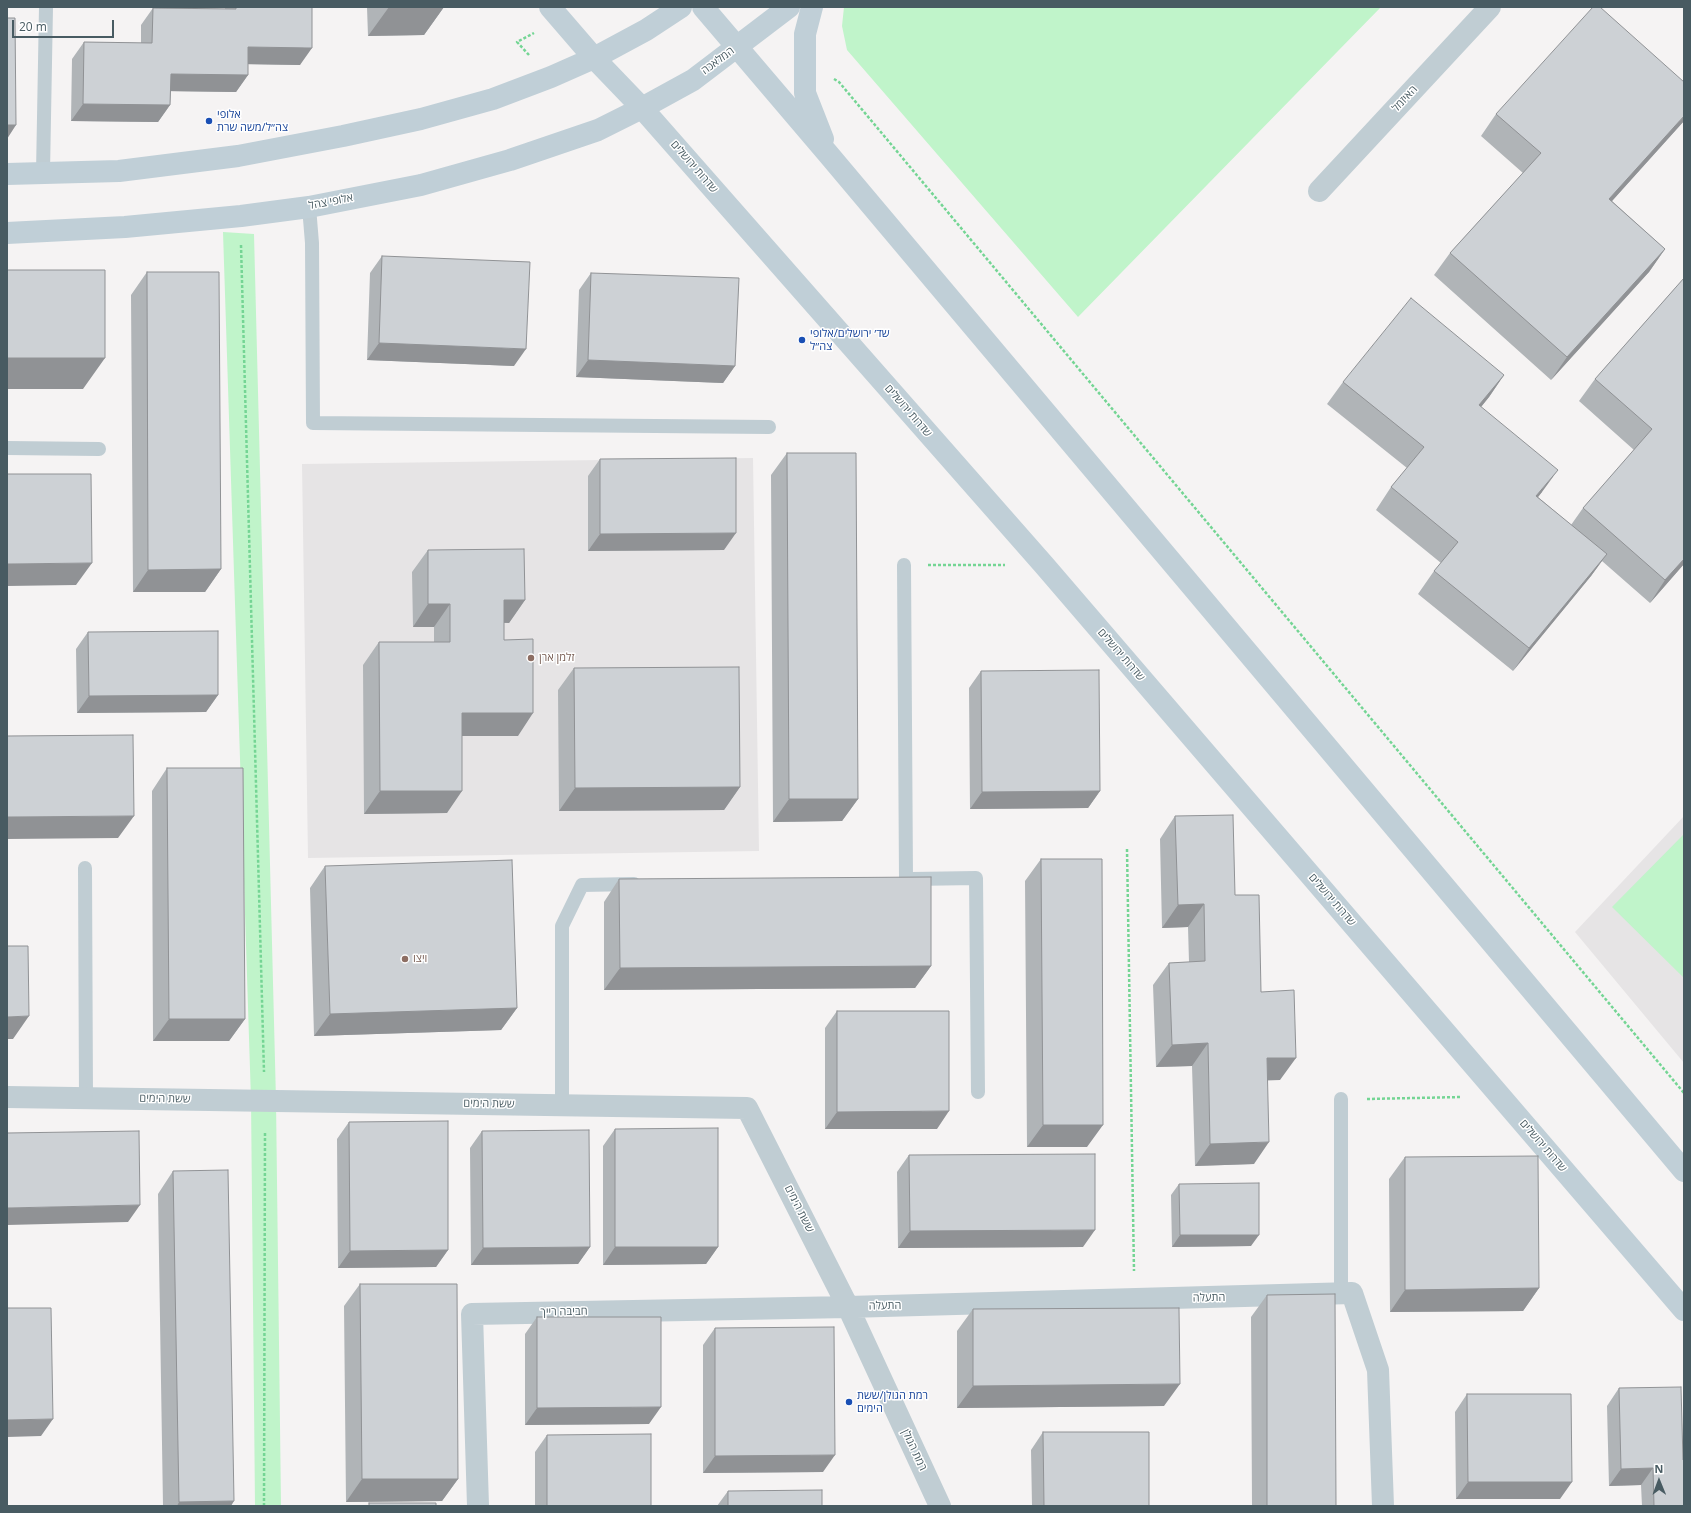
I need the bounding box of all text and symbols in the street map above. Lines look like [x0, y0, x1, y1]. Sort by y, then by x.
scale bar [14, 12, 116, 38]
text: 20 m [19, 18, 47, 35]
street label: המלאכה [699, 44, 737, 78]
street label: האיזמל [1390, 83, 1420, 115]
place label: אלופי צה״ל/משה שרת [217, 108, 288, 134]
marker: אלופי צה״ל/משה שרת [204, 116, 214, 126]
street label: שדרות ירושלים [668, 138, 720, 196]
street label: אלופי צהל [308, 191, 354, 213]
place label: שד׳ ירושלים/אלופי צה״ל [810, 327, 890, 353]
marker: שד׳ ירושלים/אלופי צה״ל [797, 335, 807, 345]
street label: שדרות ירושלים [882, 382, 934, 440]
street label: שדרות ירושלים [1095, 626, 1147, 684]
place label: זלמן ארן [539, 651, 574, 665]
marker: זלמן ארן [526, 653, 536, 663]
street label: שדרות ירושלים [1306, 871, 1358, 929]
place label: ויצו [413, 952, 427, 966]
marker: ויצו [400, 954, 410, 964]
street label: ששת הימים [139, 1092, 191, 1106]
street label: ששת הימים [463, 1097, 515, 1111]
street label: שדרות ירושלים [1517, 1117, 1569, 1175]
street label: ששת הימים [781, 1183, 817, 1235]
street label: התעלה [1193, 1291, 1225, 1305]
street label: התעלה [869, 1299, 901, 1313]
street label: חביבה רייך [540, 1305, 588, 1319]
place label: רמת הגולן/ששת הימים [857, 1389, 928, 1415]
marker: רמת הגולן/ששת הימים [844, 1397, 854, 1407]
street label: רמת הגולן [899, 1427, 929, 1473]
north arrow [1639, 1461, 1679, 1501]
text: N [1654, 1461, 1663, 1476]

